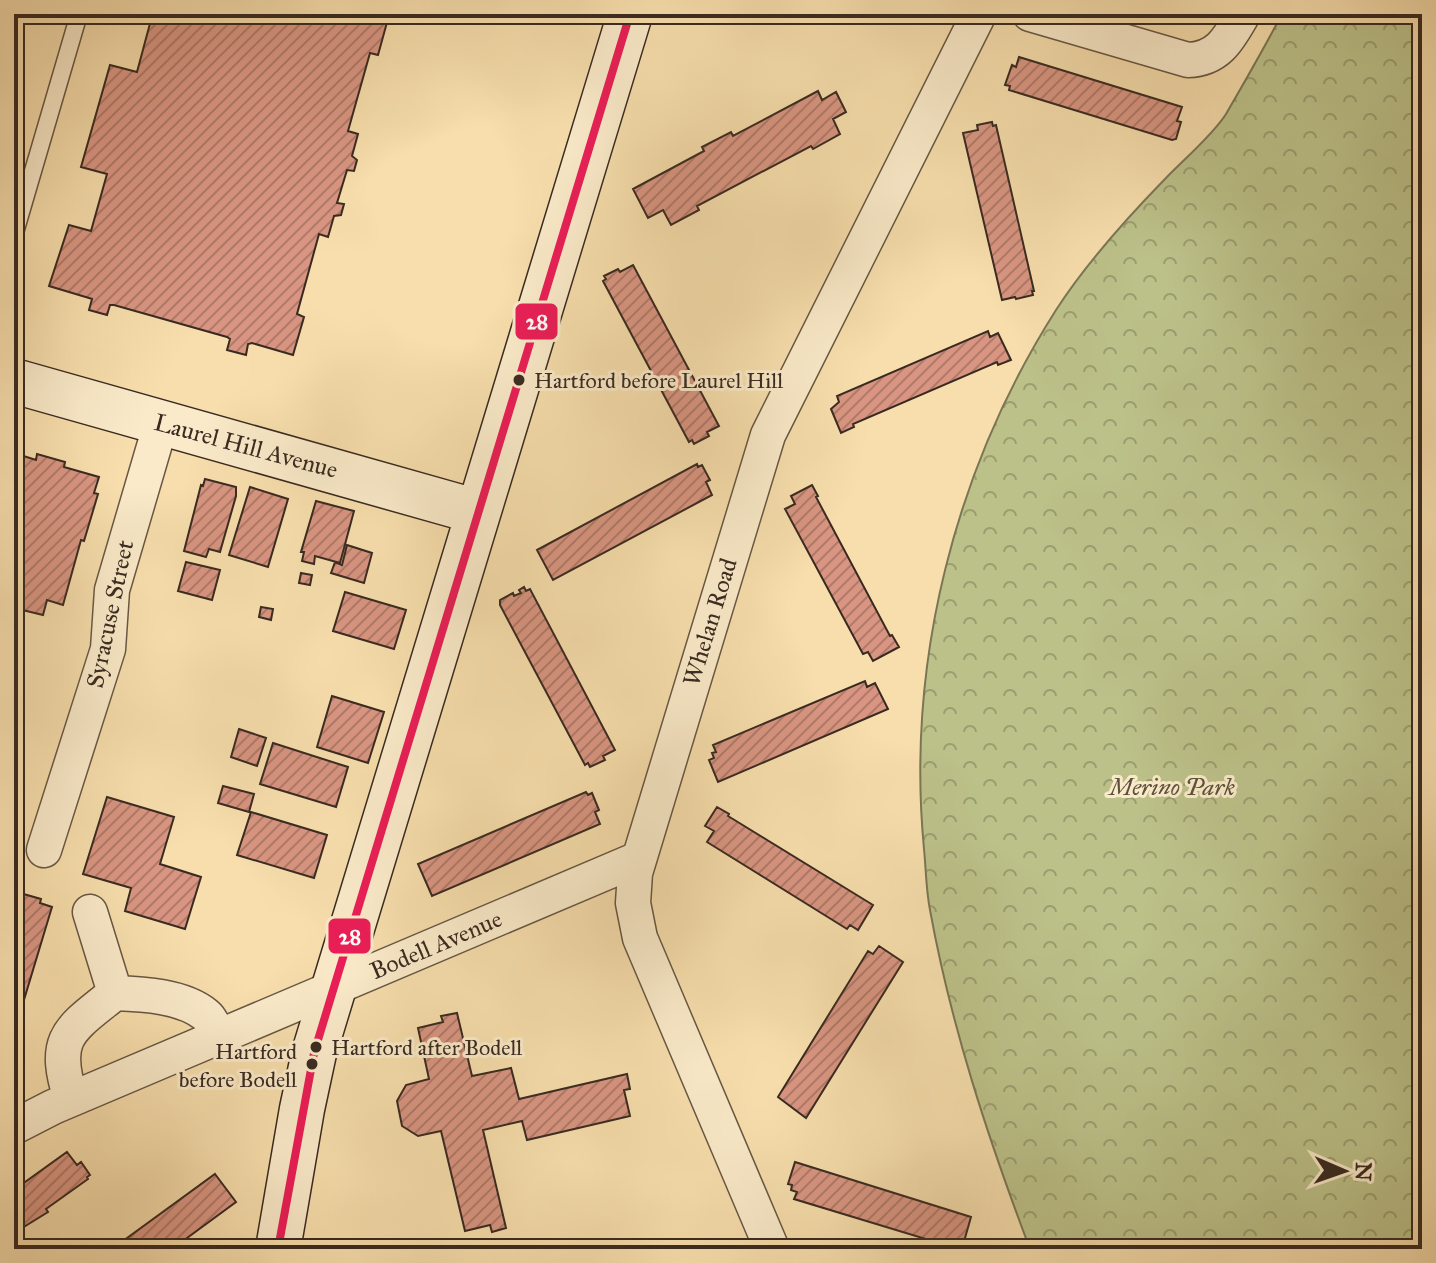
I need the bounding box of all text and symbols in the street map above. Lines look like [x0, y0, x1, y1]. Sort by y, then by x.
line badge: 28 [514, 302, 559, 341]
text: 28 [526, 308, 548, 335]
place label: Hartford before Laurel Hill [534, 367, 783, 394]
marker: Hartford before Laurel Hill [511, 372, 527, 388]
street label: Laurel Hill Avenue [151, 407, 341, 485]
street label: Syracuse Street [80, 537, 140, 691]
street label: Whelan Road [676, 554, 744, 690]
park label: Merino Park [1107, 772, 1235, 802]
street label: Bodell Avenue [366, 904, 506, 986]
line badge: 28 [327, 917, 372, 955]
text: 28 [339, 923, 361, 950]
place label: Hartford after Bodell [331, 1034, 522, 1061]
place label: Hartford before Bodell [179, 1038, 297, 1093]
marker: Hartford after Bodell [308, 1039, 324, 1055]
marker: Hartford before Bodell [304, 1056, 320, 1072]
north arrow [1304, 1131, 1384, 1211]
text: N [1350, 1162, 1377, 1182]

